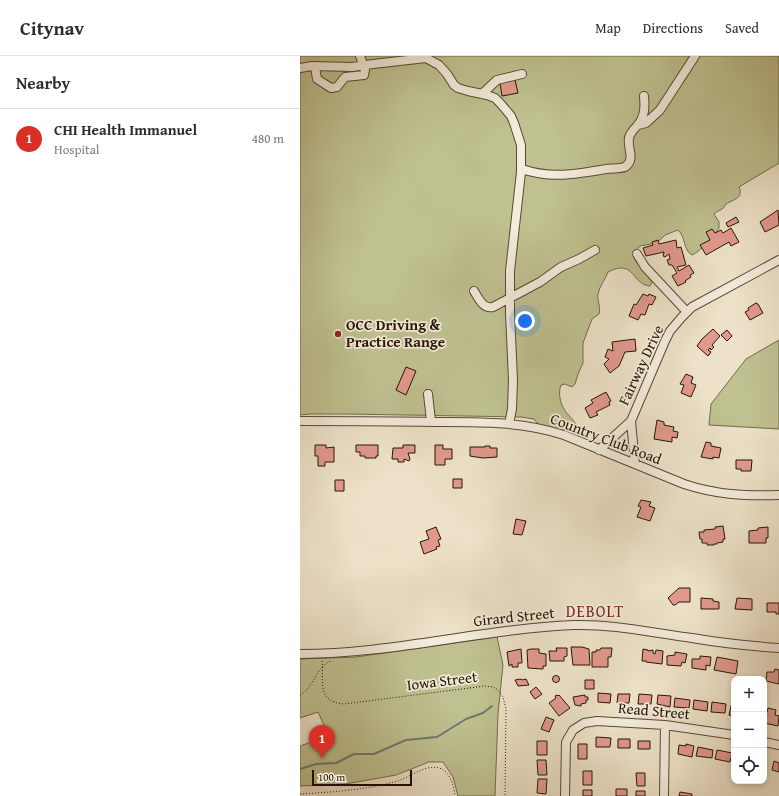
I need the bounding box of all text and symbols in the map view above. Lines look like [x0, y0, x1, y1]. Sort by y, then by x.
text: Citynav [20, 14, 84, 42]
text: Map [595, 18, 621, 38]
text: Directions [643, 18, 703, 38]
text: Saved [725, 18, 759, 38]
text: Nearby [16, 70, 70, 95]
text: CHI Health Immanuel [54, 119, 197, 140]
text: 1 [26, 129, 32, 148]
text: 480 m [252, 129, 284, 148]
text: Hospital [54, 140, 99, 159]
your location [515, 311, 535, 331]
place label: OCC Driving & Practice Range [346, 314, 445, 352]
street label: Fairway Drive [613, 321, 668, 408]
marker: OCC Driving & Practice Range [333, 329, 343, 339]
street label: Country Club Road [548, 408, 665, 469]
district label: DEBOLT [566, 599, 624, 623]
street label: Girard Street [472, 602, 556, 631]
street label: Iowa Street [406, 666, 479, 695]
map controls [731, 676, 767, 784]
button: + [731, 676, 767, 712]
street label: Read Street [617, 697, 692, 724]
button: − [731, 712, 767, 748]
pin: 1 [309, 725, 335, 758]
button: locate [731, 748, 767, 784]
scale bar [312, 768, 412, 787]
text: 100 m [318, 769, 345, 785]

